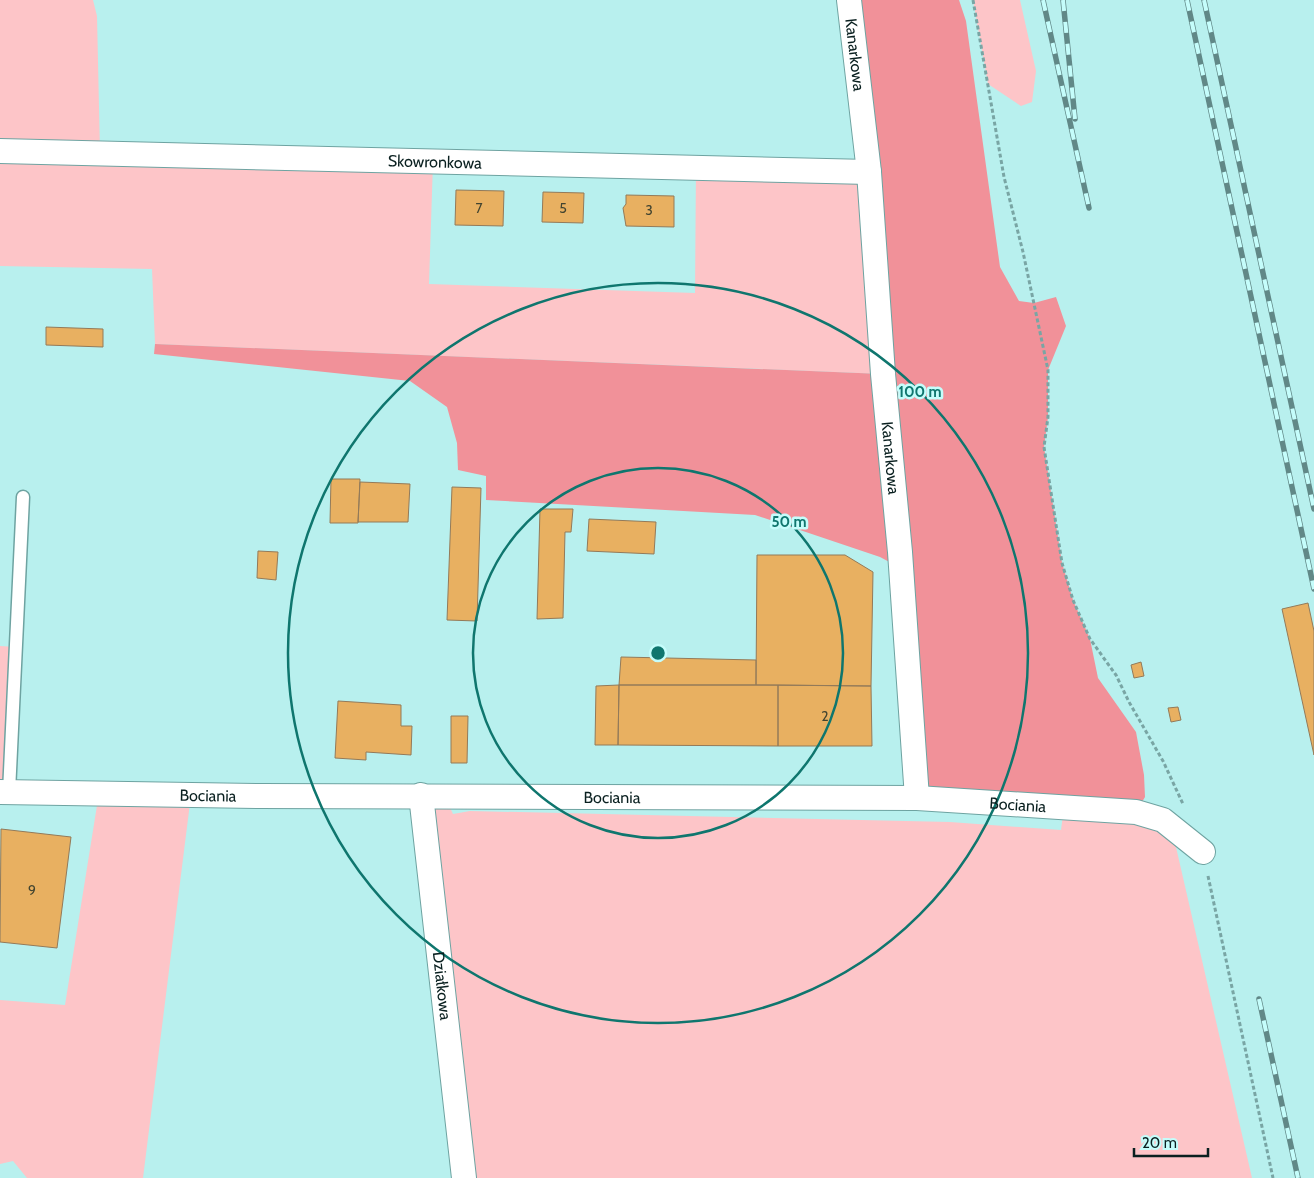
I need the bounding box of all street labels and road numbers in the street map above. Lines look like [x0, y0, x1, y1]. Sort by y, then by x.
street label: Kanarkowa [841, 17, 869, 92]
street label: Skowronkowa [388, 151, 482, 173]
street label: Kanarkowa [878, 421, 903, 496]
street label: Bociania [179, 786, 237, 806]
street label: Bociania [584, 788, 641, 807]
street label: Bociania [989, 794, 1047, 816]
street label: Działkowa [429, 951, 455, 1021]

